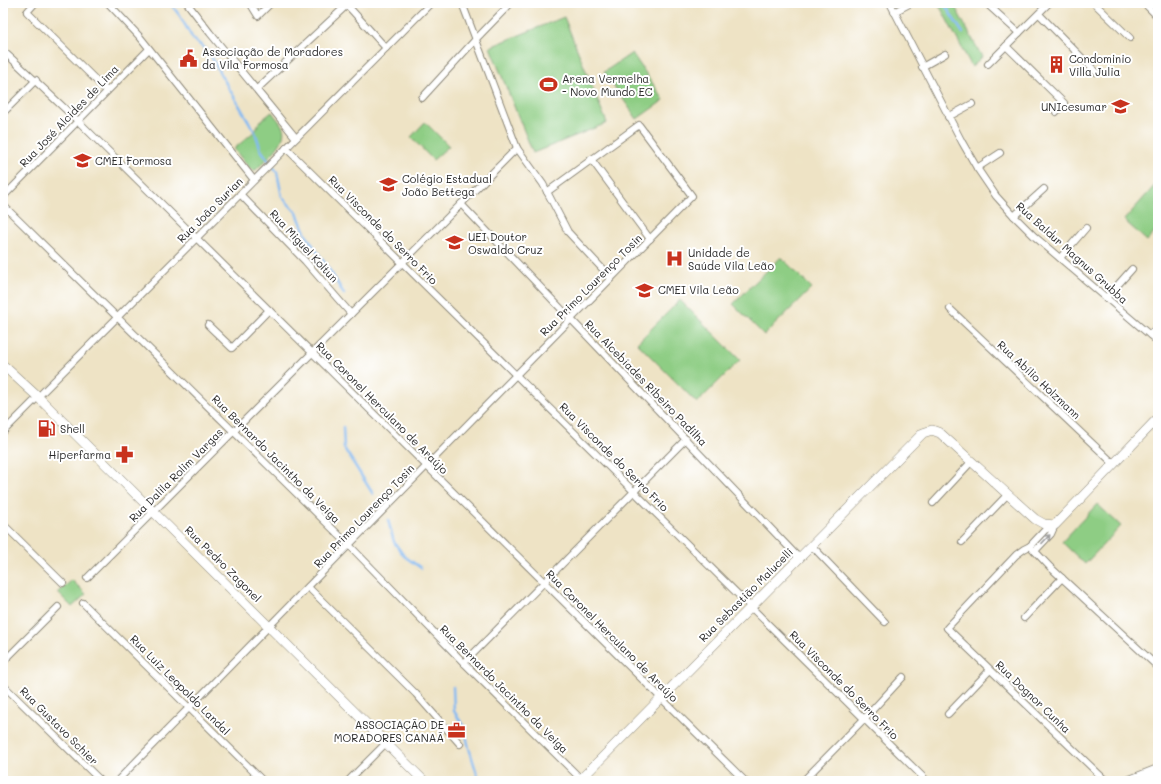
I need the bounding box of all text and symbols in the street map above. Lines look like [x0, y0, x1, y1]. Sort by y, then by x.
place label: Associação de Moradores da Vila Formosa [202, 44, 343, 72]
public building icon: Associação de Moradores da Vila Formosa [179, 48, 199, 68]
place label: Condominio Villa Julia [1069, 51, 1132, 79]
building icon: Condominio Villa Julia [1046, 55, 1066, 75]
street label: Rua José Alcides de Lima [16, 61, 122, 170]
place label: Arena Vermelha - Novo Mundo EC [562, 71, 653, 99]
sports icon: Arena Vermelha - Novo Mundo EC [539, 75, 559, 95]
school or university icon: UNIcesumar [1110, 97, 1130, 117]
place label: UNIcesumar [1041, 99, 1107, 114]
school or university icon: CMEI Formosa [72, 151, 92, 171]
place label: CMEI Formosa [95, 153, 172, 168]
place label: Colégio Estadual João Bettega [402, 171, 492, 199]
street label: Rua Visconde do Serro Frio [326, 172, 441, 288]
street label: Rua João Surian [174, 174, 246, 246]
school or university icon: Colégio Estadual João Bettega [379, 175, 399, 195]
street label: Rua Baldur Magnus Grubba [1013, 198, 1132, 307]
street label: Rua Miguel Koltun [267, 206, 342, 285]
place label: UEI Doutor Oswaldo Cruz [468, 229, 543, 257]
street label: Rua Primo Lourenço Tosin [536, 230, 645, 339]
school or university icon: UEI Doutor Oswaldo Cruz [445, 233, 465, 253]
place label: Unidade de Saúde Vila Leão [688, 245, 774, 273]
hospital icon: Unidade de Saúde Vila Leão [665, 249, 685, 269]
school or university icon: CMEI Vila Leão [635, 280, 655, 300]
place label: CMEI Vila Leão [658, 282, 739, 297]
street label: Rua Alcebíades Ribeiro Padilha [582, 316, 711, 449]
street label: Rua Abílio Holzmann [994, 337, 1084, 422]
street label: Rua Coronel Herculano de Araújo [313, 338, 452, 477]
street label: Rua Bernardo Jacintho da Veiga [209, 391, 344, 526]
street label: Rua Visconde do Serro Frio [557, 399, 672, 515]
fuel station icon: Shell [37, 419, 57, 439]
place label: Shell [60, 421, 85, 436]
street label: Rua Dalila Rolim Vargas [125, 424, 226, 525]
pharmacy icon: Hiperfarma [114, 445, 134, 465]
place label: Hiperfarma [48, 447, 111, 462]
street label: Rua Primo Lourenço Tosin [310, 461, 417, 571]
street label: Rua Pedro Zagonel [182, 522, 265, 605]
one-way arrow [1041, 534, 1051, 544]
street label: Rua Sebastião Malucelli [695, 544, 796, 645]
street label: Rua Coronel Herculano de Araújo [543, 566, 682, 705]
street label: Rua Bernardo Jacintho da Veiga [437, 621, 572, 756]
street label: Rua Visconde do Serro Frio [787, 627, 902, 743]
street label: Rua Luiz Leopoldo Landal [127, 631, 234, 738]
street label: Rua Dognor Cunha [993, 657, 1074, 736]
street label: Rua Gustavo Schier [17, 683, 102, 768]
place label: ASSOCIAÇÃO DE MORADORES CANAÃ [334, 717, 444, 745]
office icon: ASSOCIAÇÃO DE MORADORES CANAÃ [447, 721, 467, 741]

